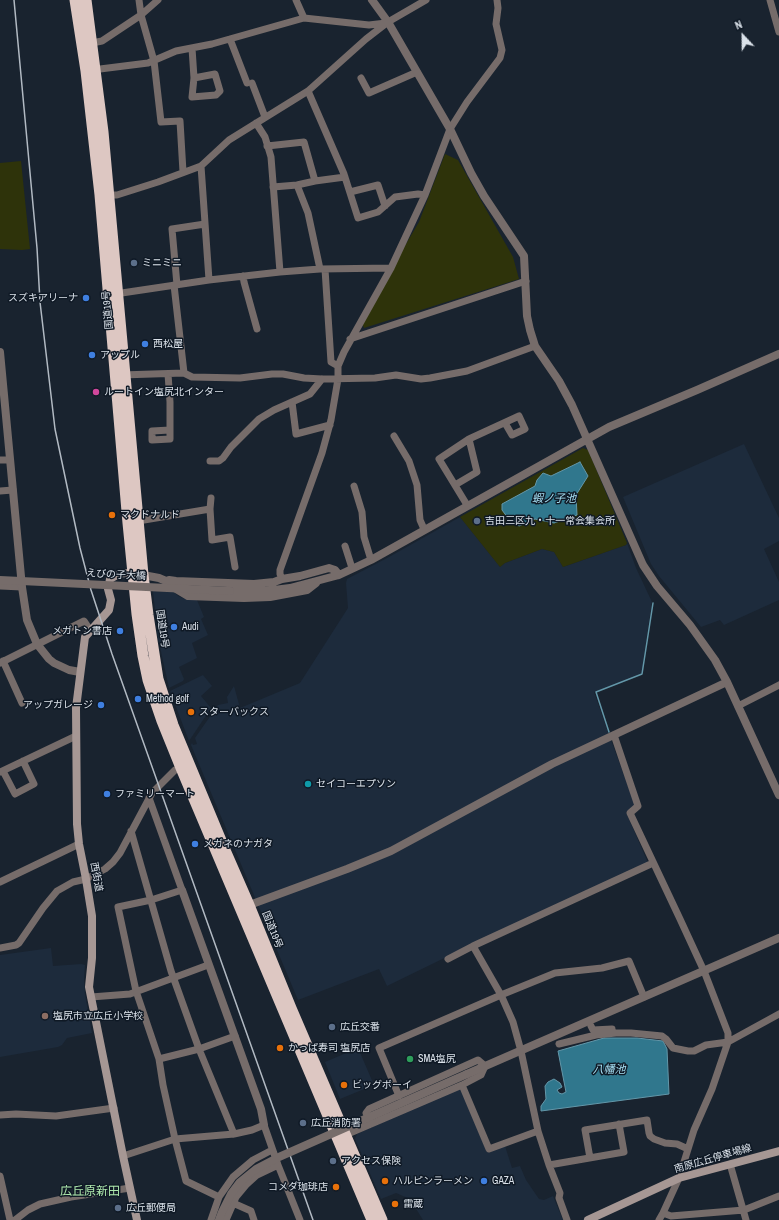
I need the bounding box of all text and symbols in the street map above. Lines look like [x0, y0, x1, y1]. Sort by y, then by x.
north arrow [723, 16, 763, 56]
text: N [733, 17, 744, 33]
place label: ミニミニ [142, 257, 182, 269]
marker: ミニミニ [129, 258, 139, 268]
street label: 国道19号 [100, 290, 116, 330]
place label: スズキアリーナ [8, 292, 78, 304]
marker: スズキアリーナ [81, 293, 91, 303]
place label: 西松屋 [153, 338, 183, 350]
marker: 西松屋 [140, 339, 150, 349]
place label: アップル [100, 349, 140, 361]
marker: アップル [87, 350, 97, 360]
place label: ルートイン塩尻北インター [104, 386, 224, 398]
marker: ルートイン塩尻北インター [91, 387, 101, 397]
water label: 蝦ノ子池 [532, 492, 576, 506]
place label: マクドナルド [120, 509, 180, 521]
marker: マクドナルド [107, 510, 117, 520]
place label: 吉田三区九・十一常会集会所 [485, 515, 615, 527]
marker: 吉田三区九・十一常会集会所 [472, 516, 482, 526]
street label: えびの子大橋 [86, 567, 146, 583]
street label: 国道19号 [153, 609, 171, 649]
place label: Audi [182, 621, 199, 633]
marker: Audi [169, 622, 179, 632]
place label: メガトン書店 [52, 625, 112, 637]
marker: メガトン書店 [115, 626, 125, 636]
place label: Method golf [146, 693, 189, 705]
marker: Method golf [133, 694, 143, 704]
place label: アップガレージ [23, 699, 93, 711]
marker: アップガレージ [96, 700, 106, 710]
place label: スターバックス [199, 706, 269, 718]
marker: スターバックス [186, 707, 196, 717]
place label: セイコーエプソン [316, 778, 396, 790]
marker: セイコーエプソン [303, 779, 313, 789]
place label: ファミリーマート [115, 788, 195, 800]
marker: ファミリーマート [102, 789, 112, 799]
place label: メガネのナガタ [203, 838, 273, 850]
marker: メガネのナガタ [190, 839, 200, 849]
street label: 西街道 [87, 861, 105, 893]
street label: 国道19号 [259, 910, 285, 950]
place label: 塩尻市立広丘小学校 [53, 1010, 143, 1022]
marker: 塩尻市立広丘小学校 [40, 1011, 50, 1021]
place label: 広丘交番 [340, 1021, 380, 1033]
marker: 広丘交番 [327, 1022, 337, 1032]
place label: かっぱ寿司 塩尻店 [288, 1042, 370, 1054]
marker: かっぱ寿司 塩尻店 [275, 1043, 285, 1053]
place label: SMA塩尻 [418, 1053, 456, 1065]
marker: SMA塩尻 [405, 1054, 415, 1064]
water label: 八幡池 [593, 1063, 625, 1077]
place label: ビッグボーイ [352, 1079, 412, 1091]
marker: ビッグボーイ [339, 1080, 349, 1090]
place label: 広丘消防署 [311, 1117, 361, 1129]
marker: 広丘消防署 [298, 1118, 308, 1128]
street label: 南原広丘停車場線 [673, 1142, 753, 1176]
place label: アクセス保険 [341, 1155, 401, 1167]
marker: アクセス保険 [328, 1156, 338, 1166]
place label: ハルピンラーメン [393, 1175, 473, 1187]
place label: GAZA [492, 1175, 514, 1187]
marker: ハルピンラーメン [380, 1176, 390, 1186]
marker: GAZA [479, 1176, 489, 1186]
place label: コメダ珈琲店 [268, 1181, 328, 1193]
marker: コメダ珈琲店 [331, 1182, 341, 1192]
district label: 広丘原新田 [60, 1185, 120, 1199]
place label: 雷蔵 [403, 1198, 423, 1210]
marker: 雷蔵 [390, 1199, 400, 1209]
place label: 広丘郵便局 [126, 1202, 176, 1214]
marker: 広丘郵便局 [113, 1203, 123, 1213]

